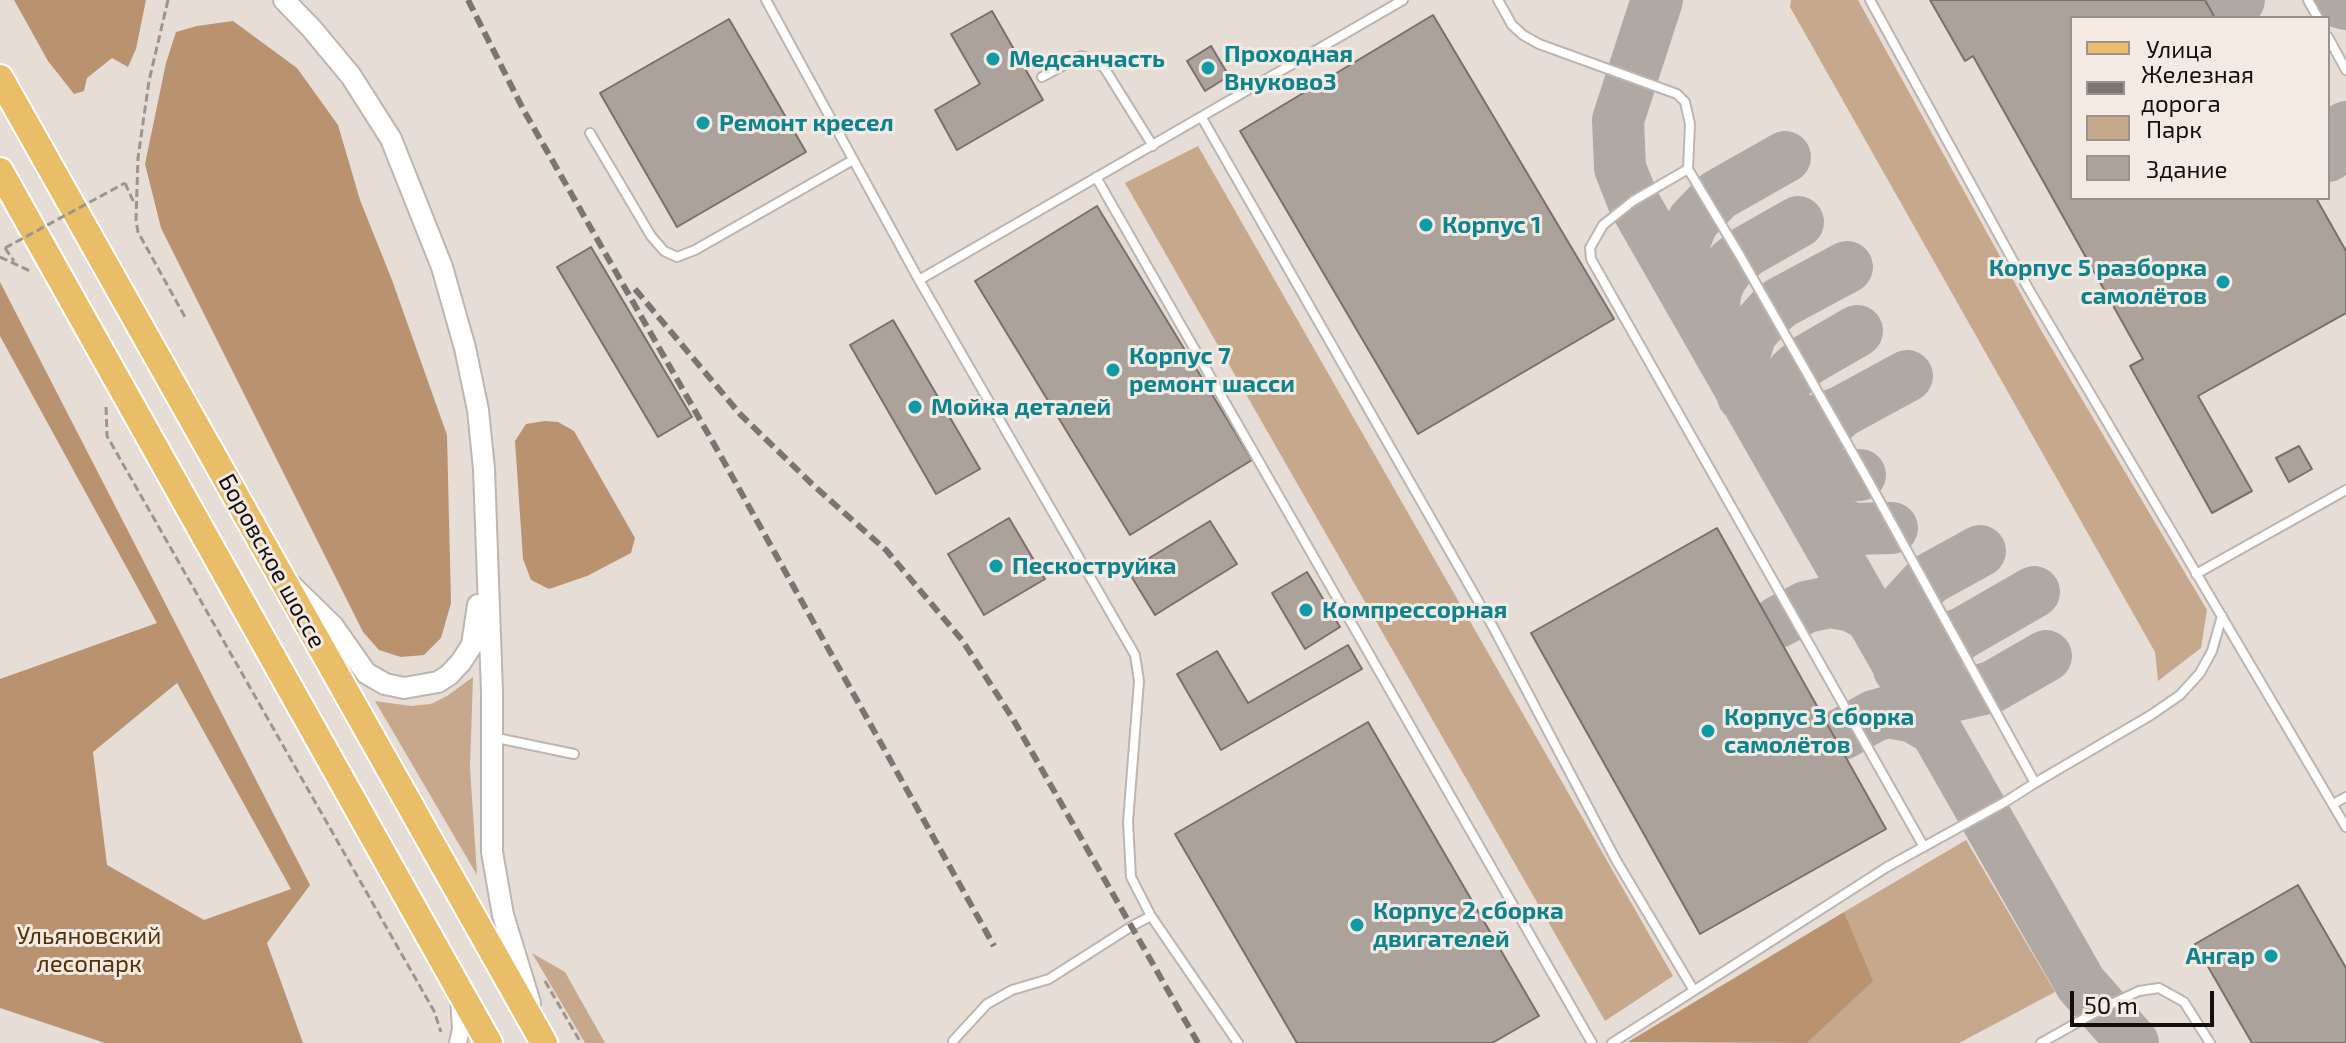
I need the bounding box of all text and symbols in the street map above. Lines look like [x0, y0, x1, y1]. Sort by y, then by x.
legend [2070, 16, 2330, 200]
text: Улица [2146, 34, 2213, 63]
place label: Проходная Внуково3 [1224, 40, 1353, 96]
place label: Медсанчасть [1009, 45, 1165, 73]
marker: Медсанчасть [984, 50, 1002, 68]
marker: Проходная Внуково3 [1199, 59, 1217, 77]
text: Железная дорога [2141, 59, 2254, 117]
place label: Ремонт кресел [719, 109, 894, 137]
marker: Ремонт кресел [694, 114, 712, 132]
text: Парк [2146, 114, 2202, 143]
text: Здание [2146, 154, 2228, 183]
place label: Корпус 1 [1442, 211, 1541, 239]
marker: Корпус 1 [1417, 216, 1435, 234]
place label: Корпус 5 разборка самолётов [1989, 254, 2207, 310]
marker: Корпус 5 разборка самолётов [2214, 273, 2232, 291]
place label: Корпус 7 ремонт шасси [1129, 342, 1295, 398]
marker: Корпус 7 ремонт шасси [1104, 361, 1122, 379]
place label: Мойка деталей [931, 393, 1111, 421]
marker: Мойка деталей [906, 398, 924, 416]
street label: Боровское шоссе [212, 469, 332, 653]
place label: Пескоструйка [1012, 552, 1176, 580]
marker: Пескоструйка [987, 557, 1005, 575]
place label: Компрессорная [1322, 596, 1507, 624]
marker: Компрессорная [1297, 601, 1315, 619]
place label: Корпус 3 сборка самолётов [1724, 703, 1914, 759]
marker: Корпус 3 сборка самолётов [1699, 722, 1717, 740]
place label: Корпус 2 сборка двигателей [1373, 897, 1564, 953]
marker: Корпус 2 сборка двигателей [1348, 916, 1366, 934]
park label: Ульяновский лесопарк [17, 922, 161, 978]
place label: Ангар [2185, 942, 2255, 970]
marker: Ангар [2262, 947, 2280, 965]
scale bar [2074, 975, 2218, 1025]
text: 50 m [2084, 990, 2138, 1019]

